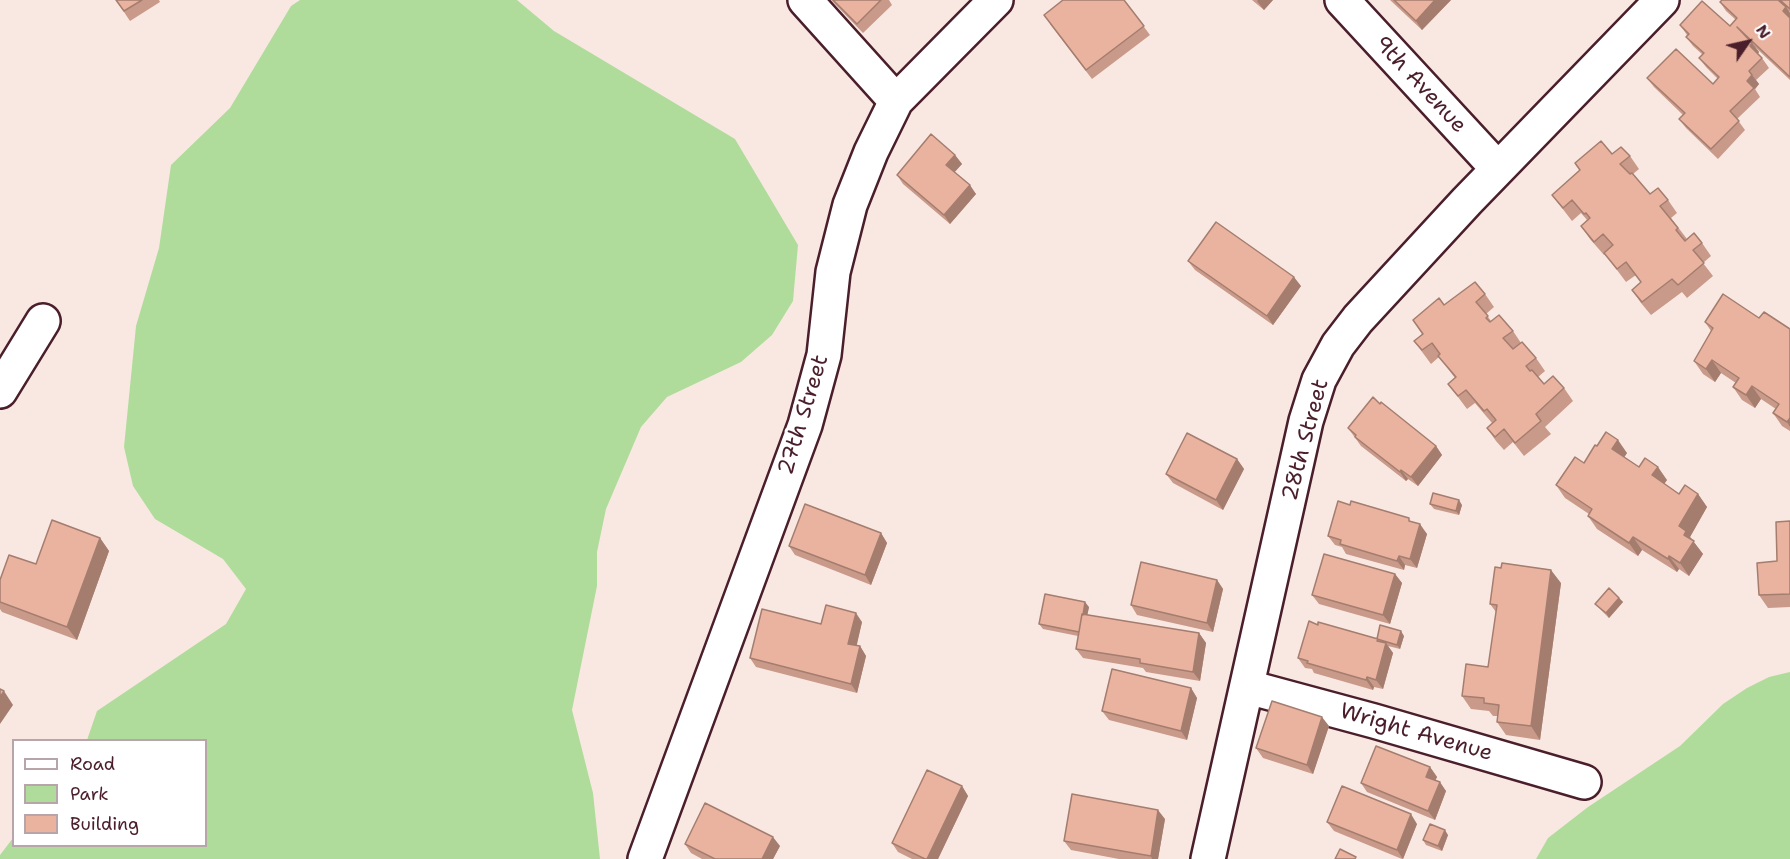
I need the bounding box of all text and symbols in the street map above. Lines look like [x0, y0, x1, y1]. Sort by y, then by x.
north arrow [1718, 12, 1778, 72]
text: N [1751, 21, 1776, 43]
street label: 9th Avenue [1368, 31, 1472, 139]
street label: 27th Street [773, 352, 835, 478]
street label: 28th Street [1277, 376, 1335, 504]
street label: Wright Avenue [1337, 699, 1495, 767]
legend [12, 739, 207, 847]
text: Road [70, 752, 115, 776]
text: Park [70, 782, 109, 806]
text: Building [70, 812, 139, 836]

